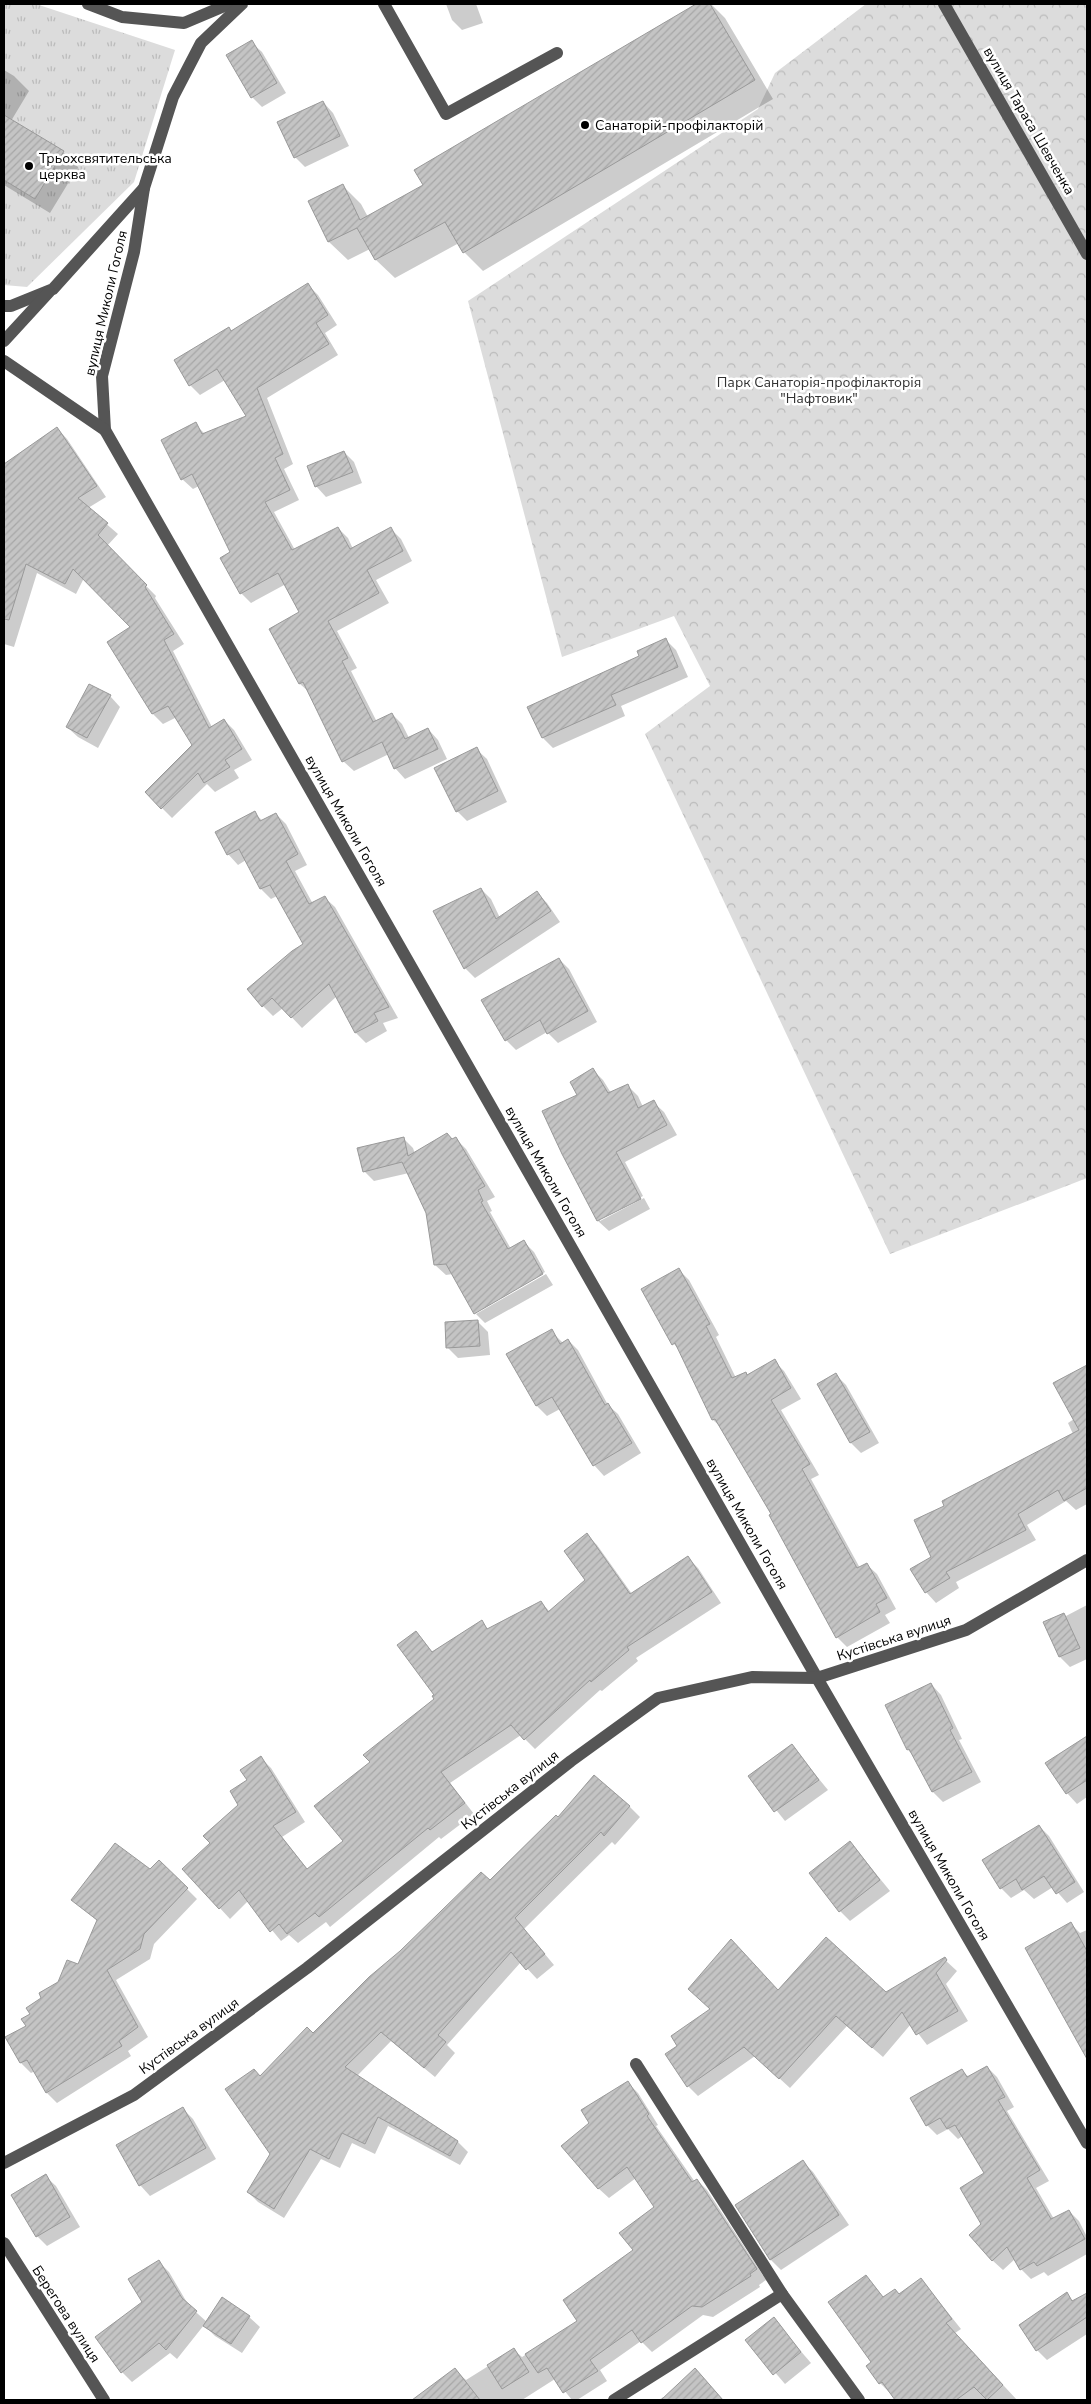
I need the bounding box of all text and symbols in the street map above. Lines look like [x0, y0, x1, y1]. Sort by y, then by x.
street label: вулиця Тараса Шевченка [979, 44, 1079, 198]
place label: Санаторій-профілакторій [595, 116, 763, 135]
marker: Санаторій-профілакторій [579, 119, 591, 131]
place label: Трьохсвятительська церква [39, 149, 172, 184]
marker: Трьохсвятительська церква [23, 160, 35, 172]
street label: вулиця Миколи Гоголя [80, 228, 132, 378]
park label: Парк Санаторія-профілакторія "Нафтовик" [717, 373, 921, 408]
street label: вулиця Миколи Гоголя [301, 752, 391, 890]
street label: вулиця Миколи Гоголя [501, 1103, 591, 1241]
street label: вулиця Миколи Гоголя [702, 1455, 792, 1593]
street label: Кустівська вулиця [834, 1611, 954, 1665]
street label: Кустівська вулиця [457, 1746, 563, 1834]
street label: вулиця Миколи Гоголя [904, 1806, 994, 1944]
street label: Кустівська вулиця [135, 1993, 243, 2079]
street label: Берегова вулиця [27, 2262, 105, 2366]

